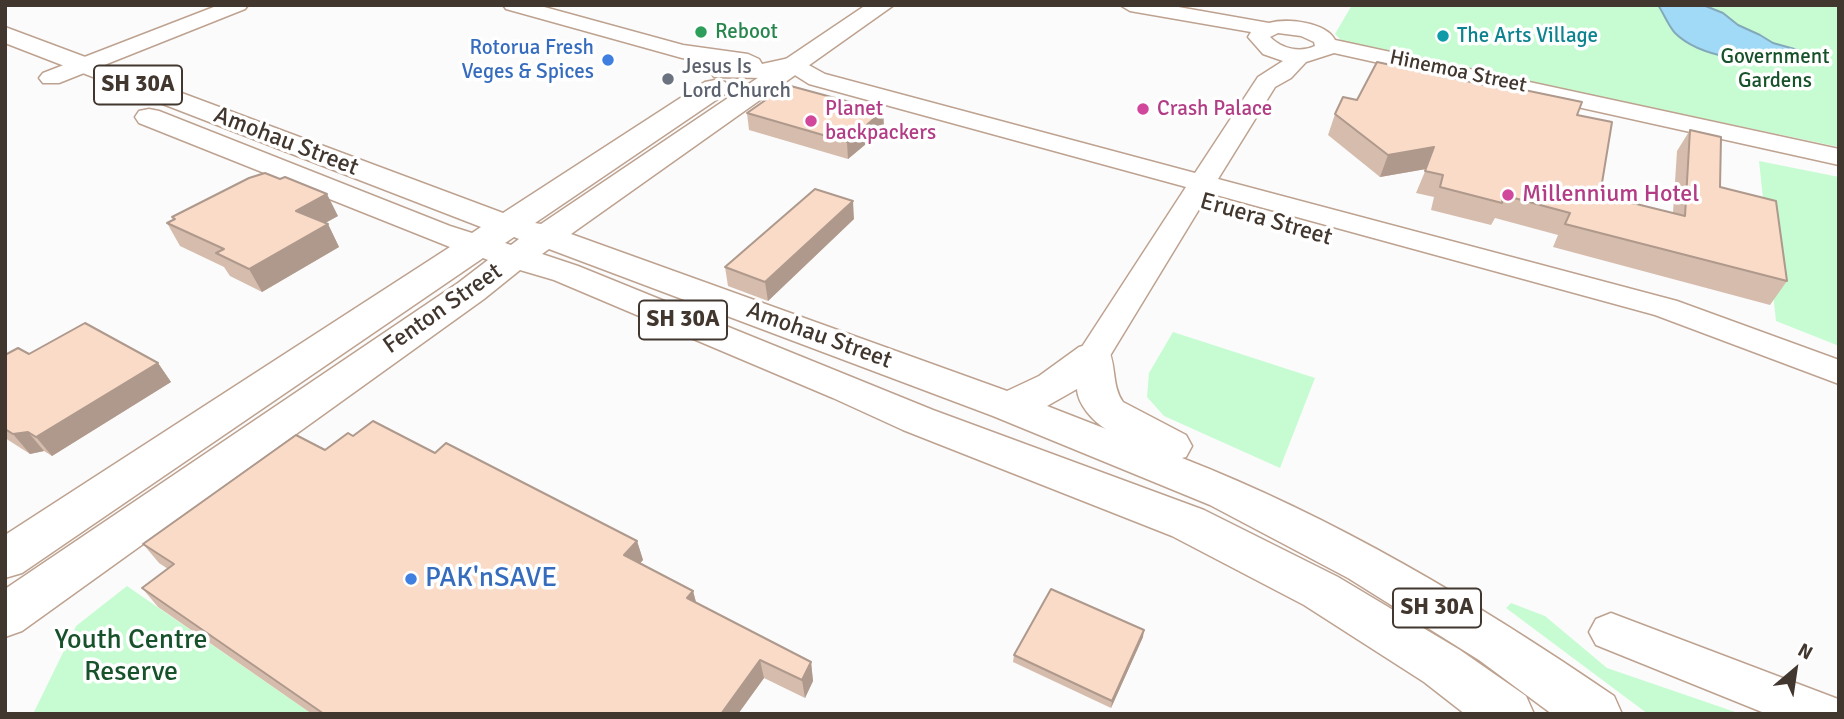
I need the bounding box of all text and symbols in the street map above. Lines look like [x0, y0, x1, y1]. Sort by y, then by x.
place label: Reboot [715, 19, 778, 45]
place label: The Arts Village [1457, 23, 1598, 49]
marker: Reboot [693, 24, 709, 40]
marker: The Arts Village [1435, 28, 1451, 44]
place label: Rotorua Fresh Veges & Spices [461, 35, 594, 85]
park label: Government Gardens [1720, 44, 1830, 94]
street label: Hinemoa Street [1387, 45, 1529, 99]
marker: Rotorua Fresh Veges & Spices [600, 52, 616, 68]
place label: Jesus Is Lord Church [682, 54, 791, 104]
road number: SH 30A [94, 66, 182, 104]
marker: Jesus Is Lord Church [660, 71, 676, 87]
place label: Planet backpackers [825, 96, 936, 146]
place label: Crash Palace [1157, 96, 1272, 122]
street label: Amohau Street [210, 101, 362, 183]
marker: Crash Palace [1135, 101, 1151, 117]
marker: Planet backpackers [803, 113, 819, 129]
place label: Millennium Hotel [1522, 181, 1699, 209]
street label: Eruera Street [1197, 187, 1335, 253]
marker: Millennium Hotel [1500, 187, 1516, 203]
street label: Fenton Street [378, 257, 508, 361]
street label: Amohau Street [742, 296, 896, 376]
road number: SH 30A [639, 300, 727, 340]
place label: PAK'nSAVE [425, 562, 557, 596]
marker: PAK'nSAVE [403, 571, 419, 587]
road number: SH 30A [1393, 588, 1481, 628]
park label: Youth Centre Reserve [54, 624, 208, 690]
north arrow [1760, 635, 1830, 705]
text: N [1794, 638, 1817, 665]

